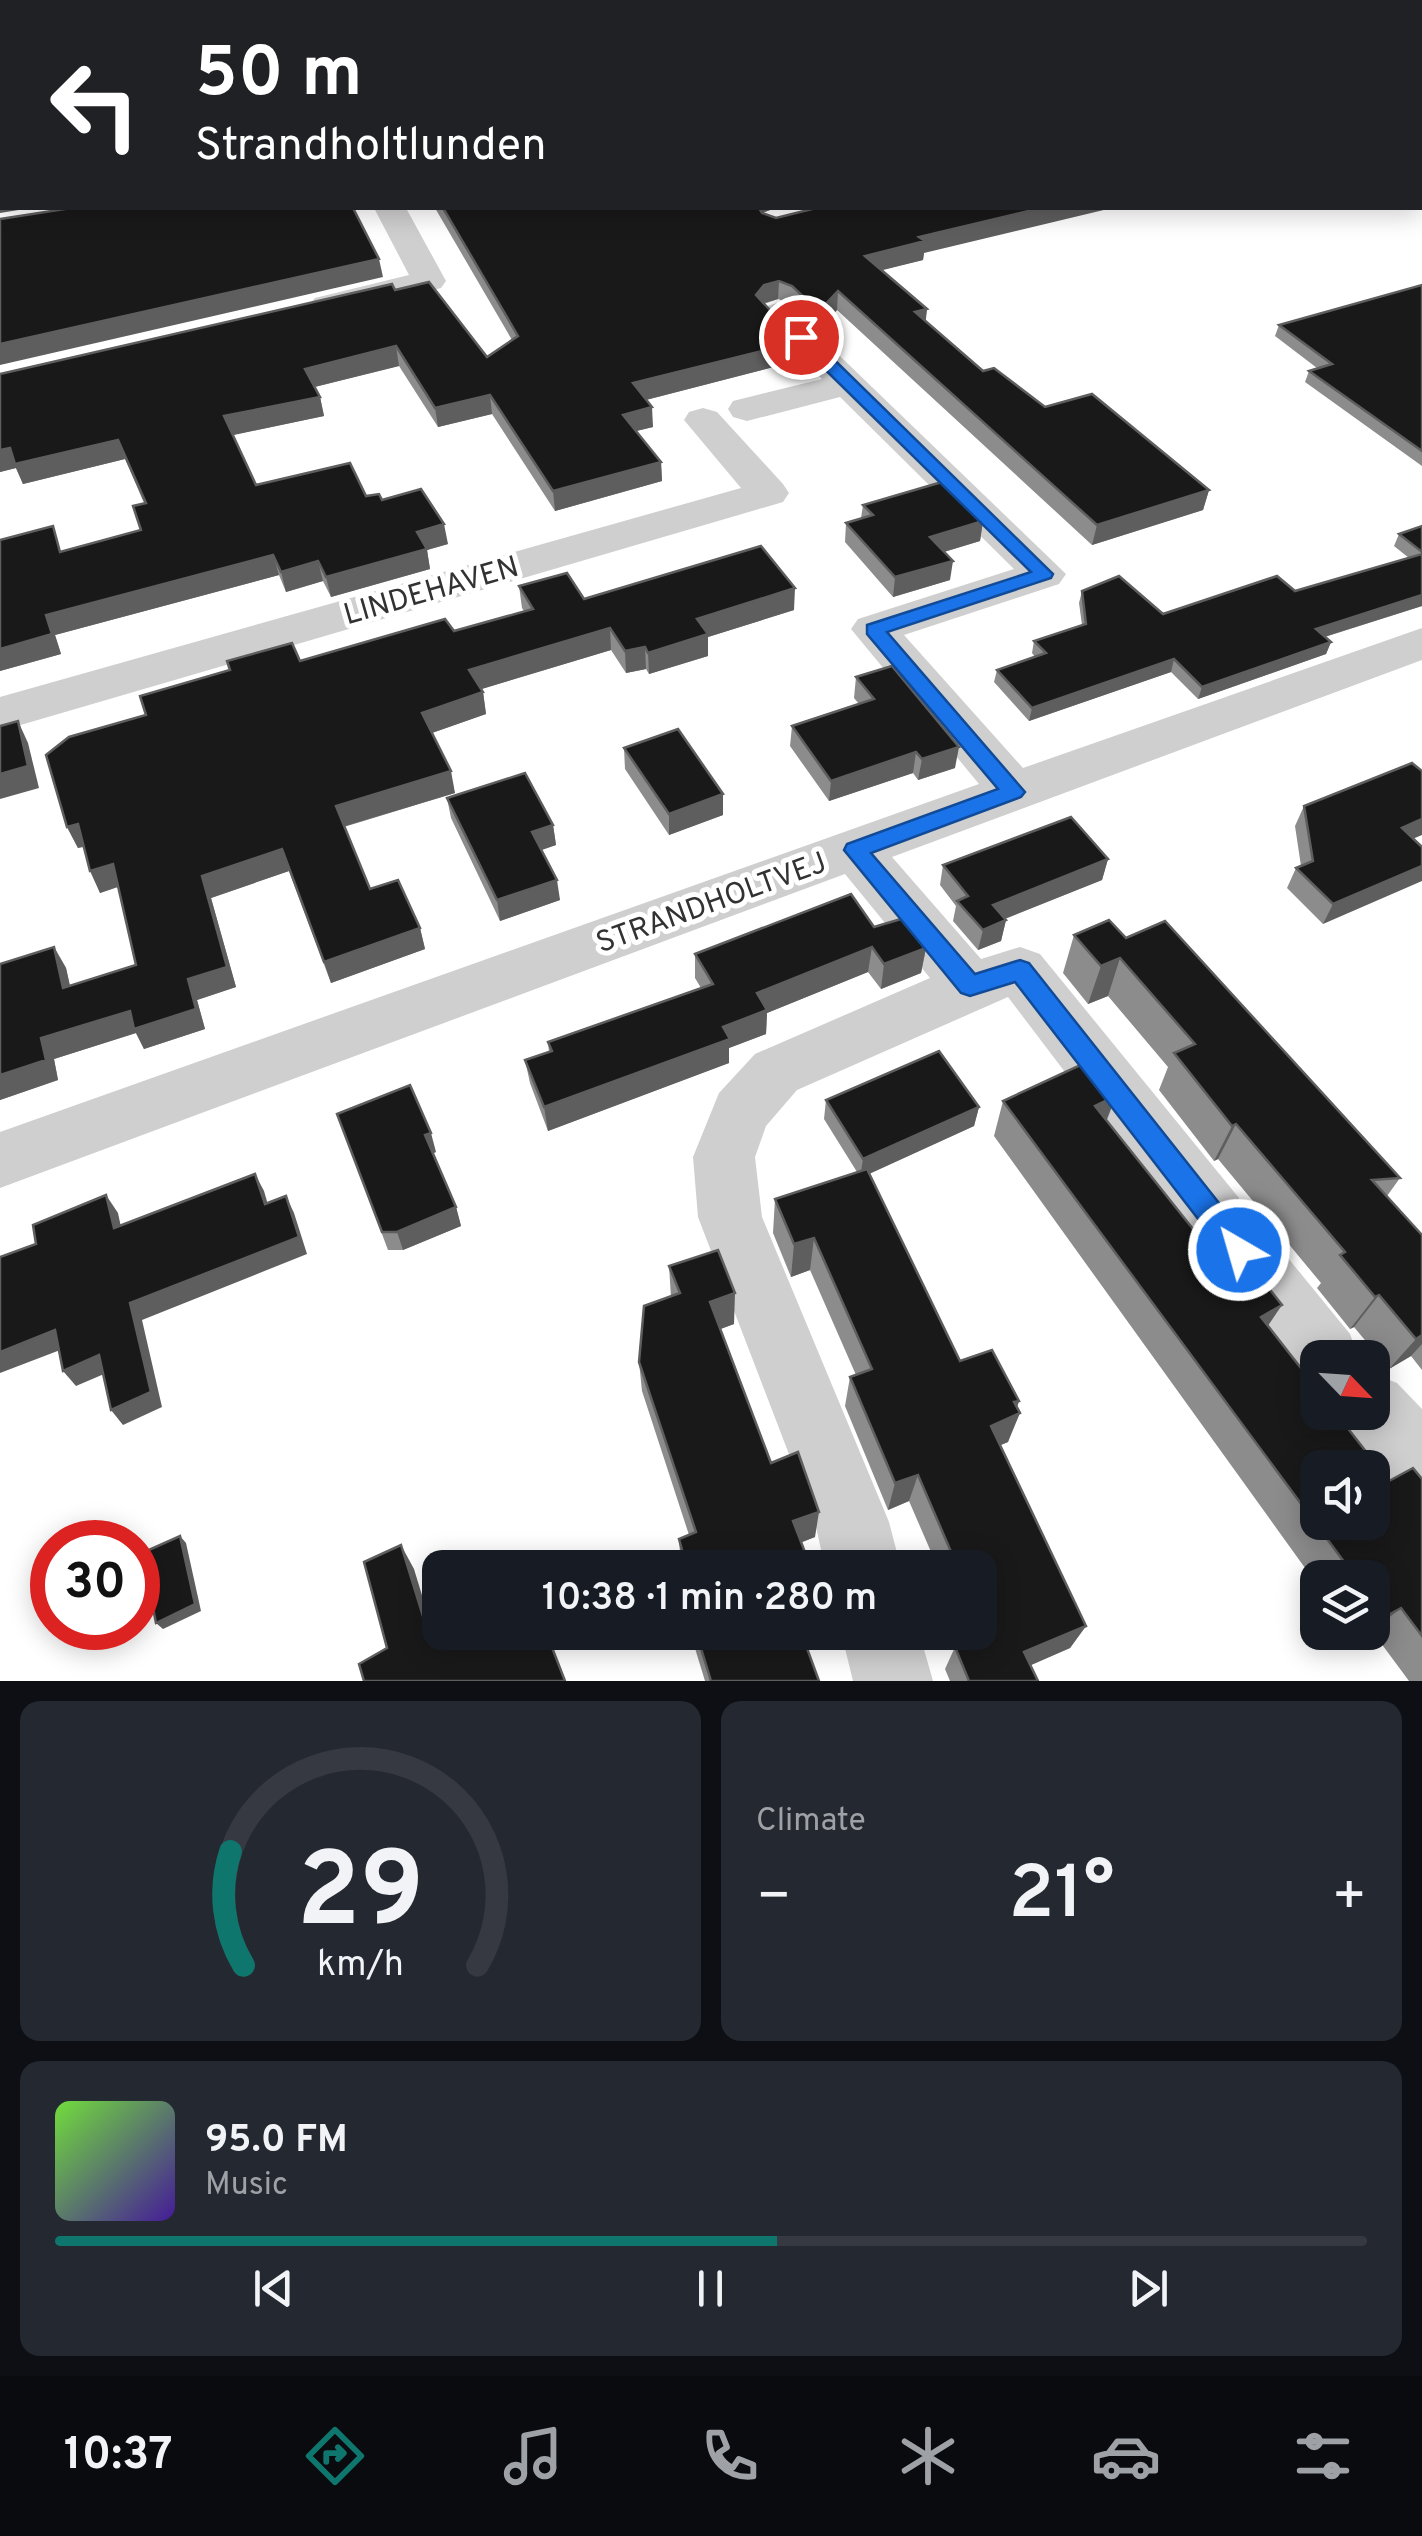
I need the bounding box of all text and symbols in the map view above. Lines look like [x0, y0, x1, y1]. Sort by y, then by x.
text: 50 m [195, 32, 362, 121]
icon: left [30, 40, 160, 170]
text: Strandholtlunden [195, 119, 547, 176]
pin [759, 295, 844, 380]
icon: arrive [774, 310, 829, 365]
street label: LINDEHAVEN [340, 550, 524, 635]
street label: STRANDHOLTVEJ [592, 846, 832, 963]
position arrow [1187, 1198, 1291, 1302]
north arrow [1300, 1340, 1390, 1430]
map controls [1300, 1340, 1390, 1650]
button: sound [1300, 1450, 1390, 1540]
speed limit sign: 30 [30, 1520, 160, 1650]
button: layers [1300, 1560, 1390, 1650]
text: 10:38 · 1 min · 280 m [542, 1575, 877, 1624]
text: Climate [756, 1802, 866, 1842]
text: 29 [297, 1831, 424, 1963]
text: 21° [1008, 1850, 1115, 1945]
text: − [756, 1864, 791, 1934]
text: + [1332, 1864, 1367, 1934]
text: km/h [317, 1943, 404, 1989]
text: 95.0 FM [205, 2117, 348, 2166]
text: Music [205, 2166, 288, 2206]
icon: previous [246, 2261, 301, 2316]
icon: pause [683, 2261, 738, 2316]
icon: next [1121, 2261, 1176, 2316]
icon: directions [300, 2421, 370, 2491]
icon: music [498, 2421, 568, 2491]
icon: phone [695, 2421, 765, 2491]
icon: climate [893, 2421, 963, 2491]
icon: car [1091, 2421, 1161, 2491]
icon: filters [1288, 2421, 1358, 2491]
text: 10:37 [64, 2428, 173, 2485]

